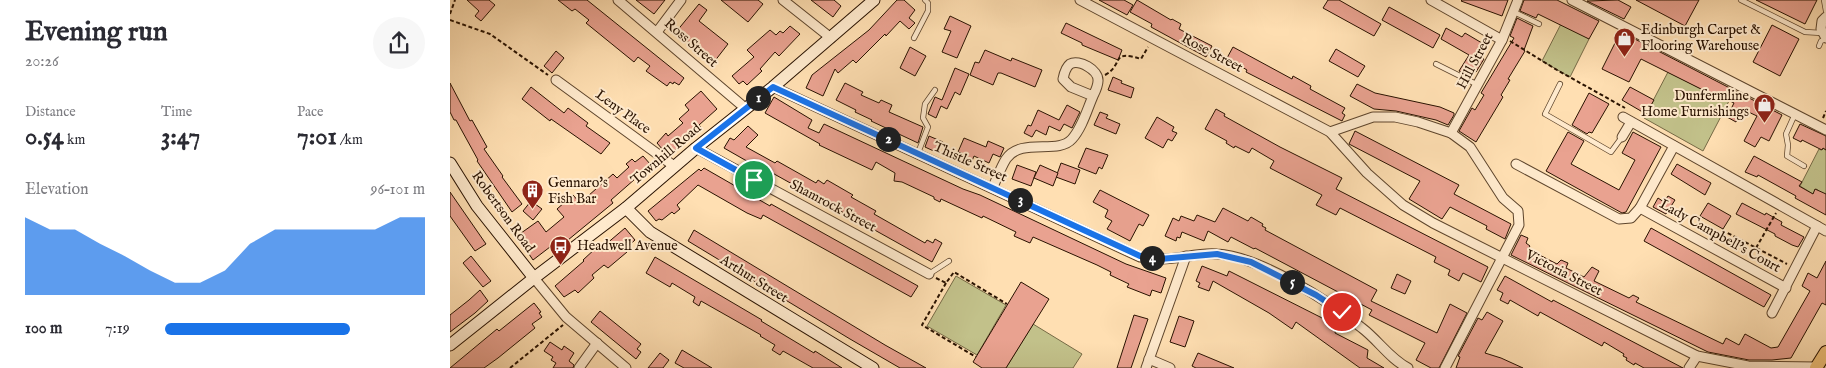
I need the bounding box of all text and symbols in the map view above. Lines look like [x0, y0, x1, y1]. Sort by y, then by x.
text: Evening run [25, 15, 168, 50]
street label: Ross Street [660, 15, 722, 72]
button: share [373, 17, 425, 69]
place label: Edinburgh Carpet & Flooring Warehouse [1641, 21, 1761, 55]
shop icon: Edinburgh Carpet & Flooring Warehouse [1613, 26, 1637, 57]
street label: Rose Street [1178, 29, 1246, 77]
street label: Hill Street [1453, 30, 1497, 92]
text: 20:26 [25, 52, 59, 72]
street label: Leny Place [592, 86, 655, 138]
pin: 1 [746, 86, 770, 110]
place label: Dunfermline Home Furnishings [1641, 87, 1750, 121]
text: 1 [756, 89, 761, 107]
shop icon: Dunfermline Home Furnishings [1753, 92, 1777, 123]
text: Distance [25, 103, 76, 121]
text: Time [161, 103, 192, 121]
text: Pace [297, 103, 324, 121]
street label: Townhill Road [627, 119, 705, 189]
text: 0.54 [25, 121, 64, 153]
text: 3:47 [161, 121, 200, 153]
text: 7:01 [297, 121, 337, 153]
pin: 2 [876, 126, 900, 152]
text: 2 [885, 130, 892, 148]
text: km [64, 131, 85, 149]
text: /km [337, 131, 363, 149]
street label: Thistle Street [930, 138, 1010, 186]
pin [733, 159, 775, 201]
icon: arrive [740, 166, 768, 194]
street label: Robertson Road [467, 168, 539, 257]
place label: Gennaro's Fish Bar [548, 174, 608, 208]
street label: Shamrock Street [787, 176, 880, 236]
building icon: Gennaro's Fish Bar [520, 179, 544, 210]
text: Elevation [25, 180, 88, 200]
text: 96–101 m [370, 180, 425, 200]
pin: 3 [1008, 188, 1032, 212]
text: 3 [1018, 191, 1023, 209]
street label: Lady Campbell's Court [1656, 195, 1784, 277]
bus stop icon: Headwell Avenue [549, 234, 573, 265]
place label: Headwell Avenue [577, 237, 678, 255]
street label: Victoria Street [1522, 245, 1606, 300]
pin: 4 [1140, 246, 1164, 270]
text: 4 [1149, 249, 1156, 267]
street label: Arthur Street [716, 250, 792, 307]
pin: 5 [1280, 270, 1304, 294]
text: 5 [1290, 273, 1295, 291]
pin [1321, 291, 1363, 333]
icon: check [1328, 298, 1356, 326]
text: 100 m [25, 319, 62, 339]
text: 7:19 [105, 319, 130, 339]

